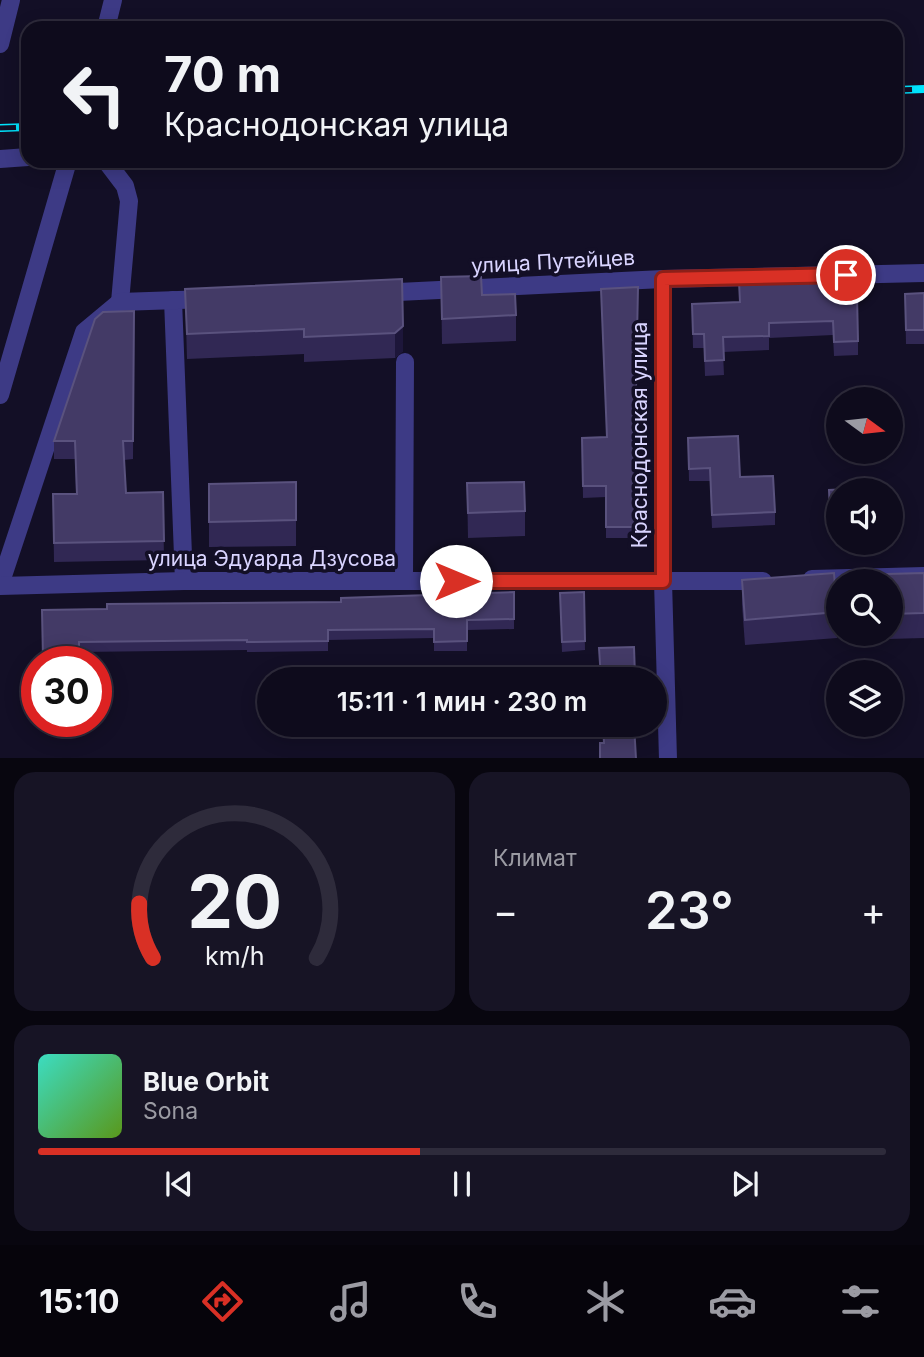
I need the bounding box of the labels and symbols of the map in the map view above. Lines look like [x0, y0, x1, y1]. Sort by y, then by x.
street label: улица Путейцев [470, 245, 636, 278]
pin [816, 245, 876, 305]
street label: Краснодонская улица [627, 322, 652, 548]
north arrow [826, 387, 903, 464]
position arrow [419, 544, 493, 618]
street label: улица Эдуарда Дзусова [148, 546, 396, 571]
speed limit sign: 30 [21, 646, 112, 737]

